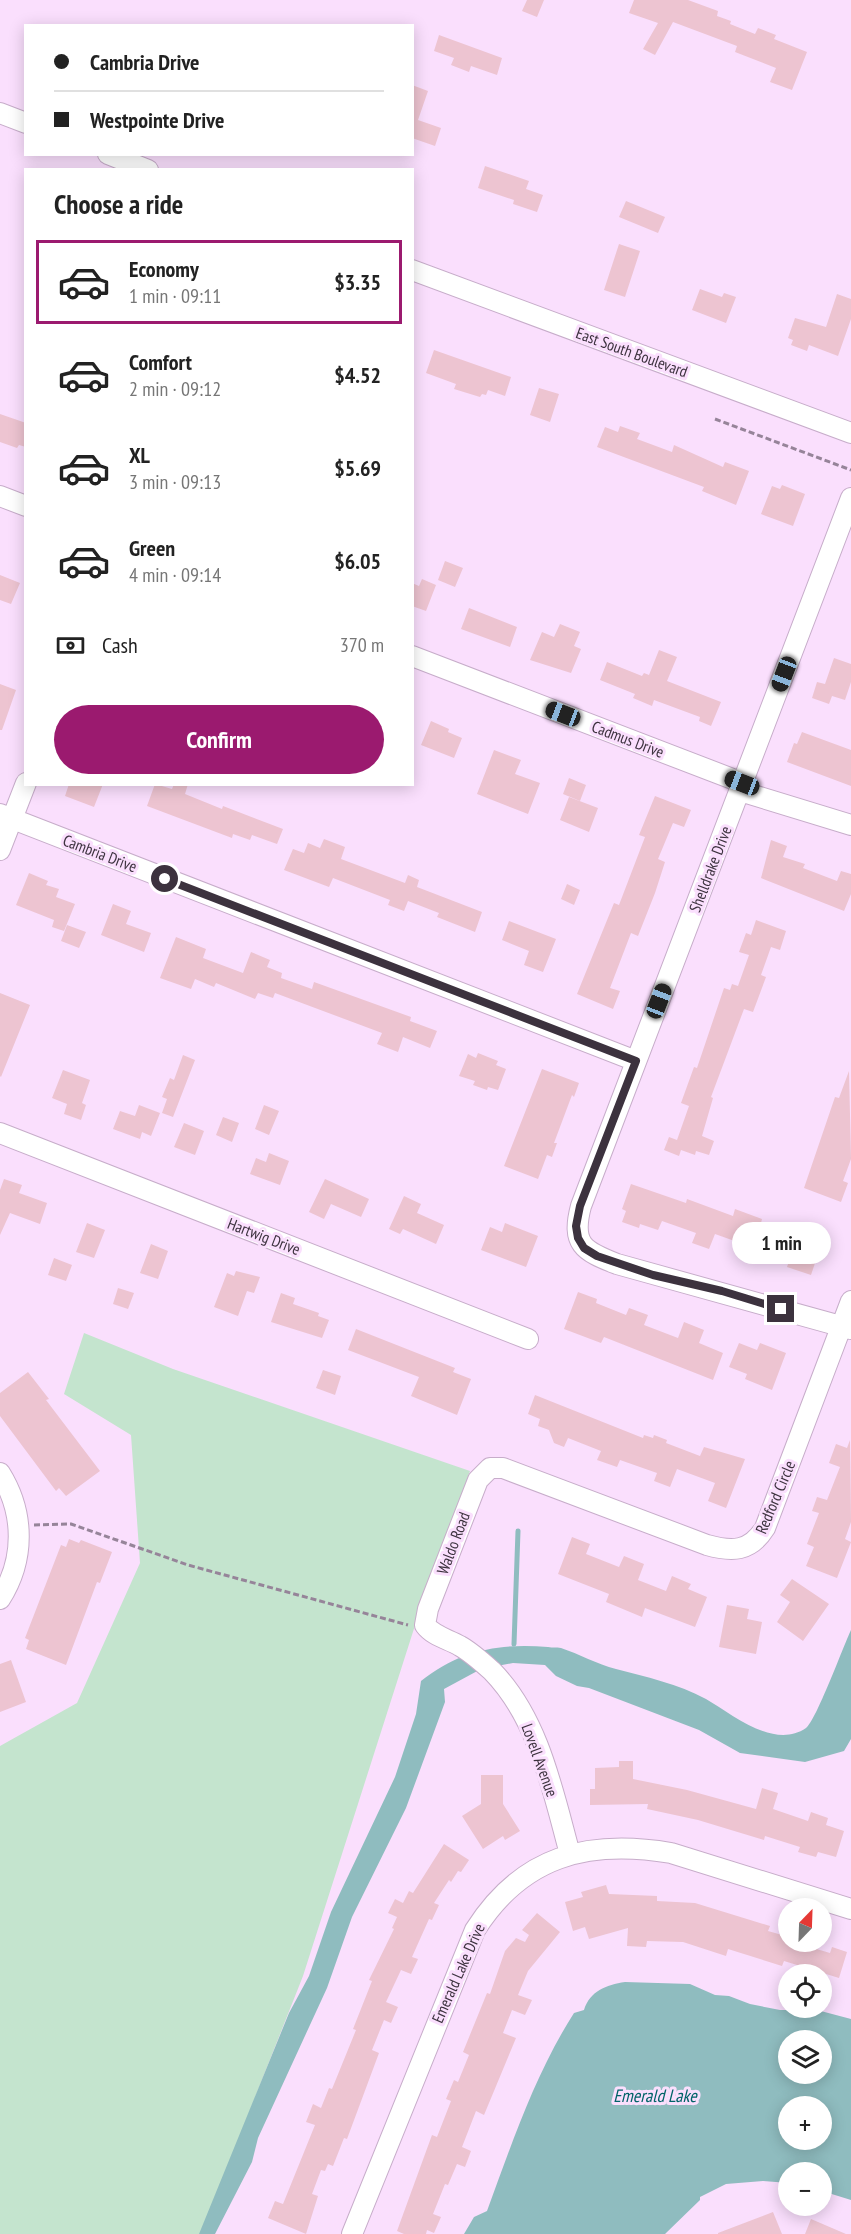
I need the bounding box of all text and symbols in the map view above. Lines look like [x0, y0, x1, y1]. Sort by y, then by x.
text: Cambria Drive [90, 48, 200, 76]
text: Westpointe Drive [90, 106, 224, 134]
text: Choose a ride [54, 187, 183, 221]
icon: car [57, 255, 111, 309]
text: Economy [129, 255, 199, 283]
text: $3.35 [334, 268, 381, 296]
text: 1 min · 09:11 [129, 283, 221, 309]
street label: East South Boulevard [573, 323, 691, 381]
icon: car [57, 348, 111, 402]
text: Comfort [129, 348, 192, 376]
text: $4.52 [334, 361, 381, 389]
text: 2 min · 09:12 [129, 376, 221, 402]
icon: car [57, 441, 111, 495]
text: XL [129, 441, 150, 469]
text: $5.69 [334, 454, 381, 482]
text: 3 min · 09:13 [129, 469, 221, 495]
icon: car [57, 534, 111, 588]
text: Green [129, 534, 175, 562]
text: $6.05 [334, 547, 381, 575]
text: 4 min · 09:14 [129, 562, 221, 588]
icon: cash [54, 629, 87, 662]
text: Cash [102, 631, 138, 659]
text: 370 m [340, 632, 384, 658]
car [769, 654, 799, 694]
car [543, 699, 583, 729]
button: Confirm [54, 705, 384, 774]
street label: Cadmus Drive [589, 716, 667, 762]
car [722, 768, 762, 798]
street label: Shelldrake Drive [684, 823, 736, 915]
street label: Cambria Drive [60, 830, 140, 876]
route start [151, 865, 178, 892]
car [644, 981, 674, 1021]
street label: Hartwig Drive [225, 1213, 303, 1259]
callout: 1 min [732, 1222, 830, 1264]
text: 1 min [761, 1230, 802, 1256]
route end [767, 1295, 794, 1322]
street label: Redford Circle [751, 1457, 799, 1537]
street label: Waldo Road [432, 1509, 474, 1577]
street label: Lovell Avenue [518, 1721, 562, 1799]
north arrow [778, 1898, 832, 1952]
map controls [778, 1898, 832, 2216]
street label: Emerald Lake Drive [427, 1920, 489, 2026]
button: locate [778, 1964, 832, 2018]
button: layers [778, 2030, 832, 2084]
water label: Emerald Lake [613, 2084, 698, 2107]
button: + [778, 2096, 832, 2150]
button: − [778, 2162, 832, 2216]

